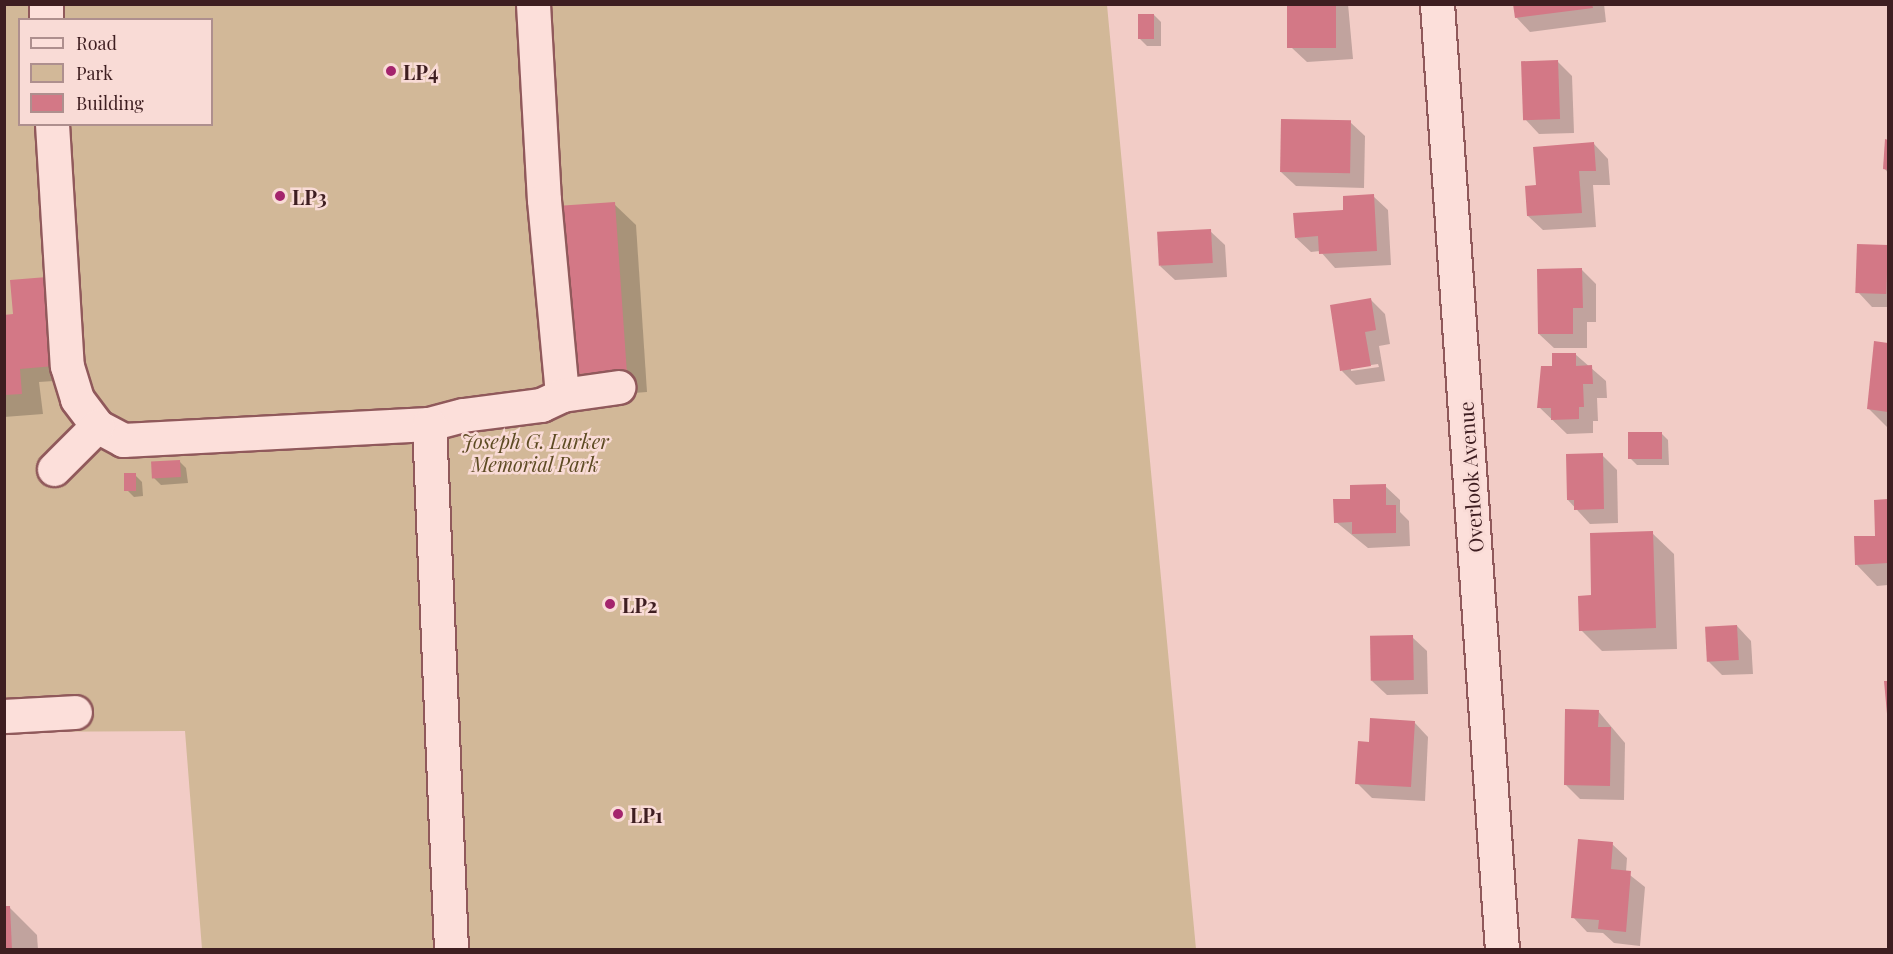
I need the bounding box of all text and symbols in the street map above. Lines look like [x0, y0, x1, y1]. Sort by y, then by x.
legend [18, 18, 213, 126]
text: Road [76, 31, 117, 55]
place label: LP4 [403, 59, 439, 83]
text: Park [76, 61, 113, 85]
marker: LP4 [384, 64, 398, 78]
text: Building [76, 91, 144, 115]
place label: LP3 [292, 184, 327, 208]
marker: LP3 [273, 189, 287, 203]
street label: Overlook Avenue [1453, 400, 1487, 554]
park label: Joseph G. Lurker Memorial Park [461, 429, 609, 476]
place label: LP2 [622, 592, 657, 616]
marker: LP2 [603, 597, 617, 611]
place label: LP1 [630, 802, 663, 826]
marker: LP1 [611, 807, 625, 821]

